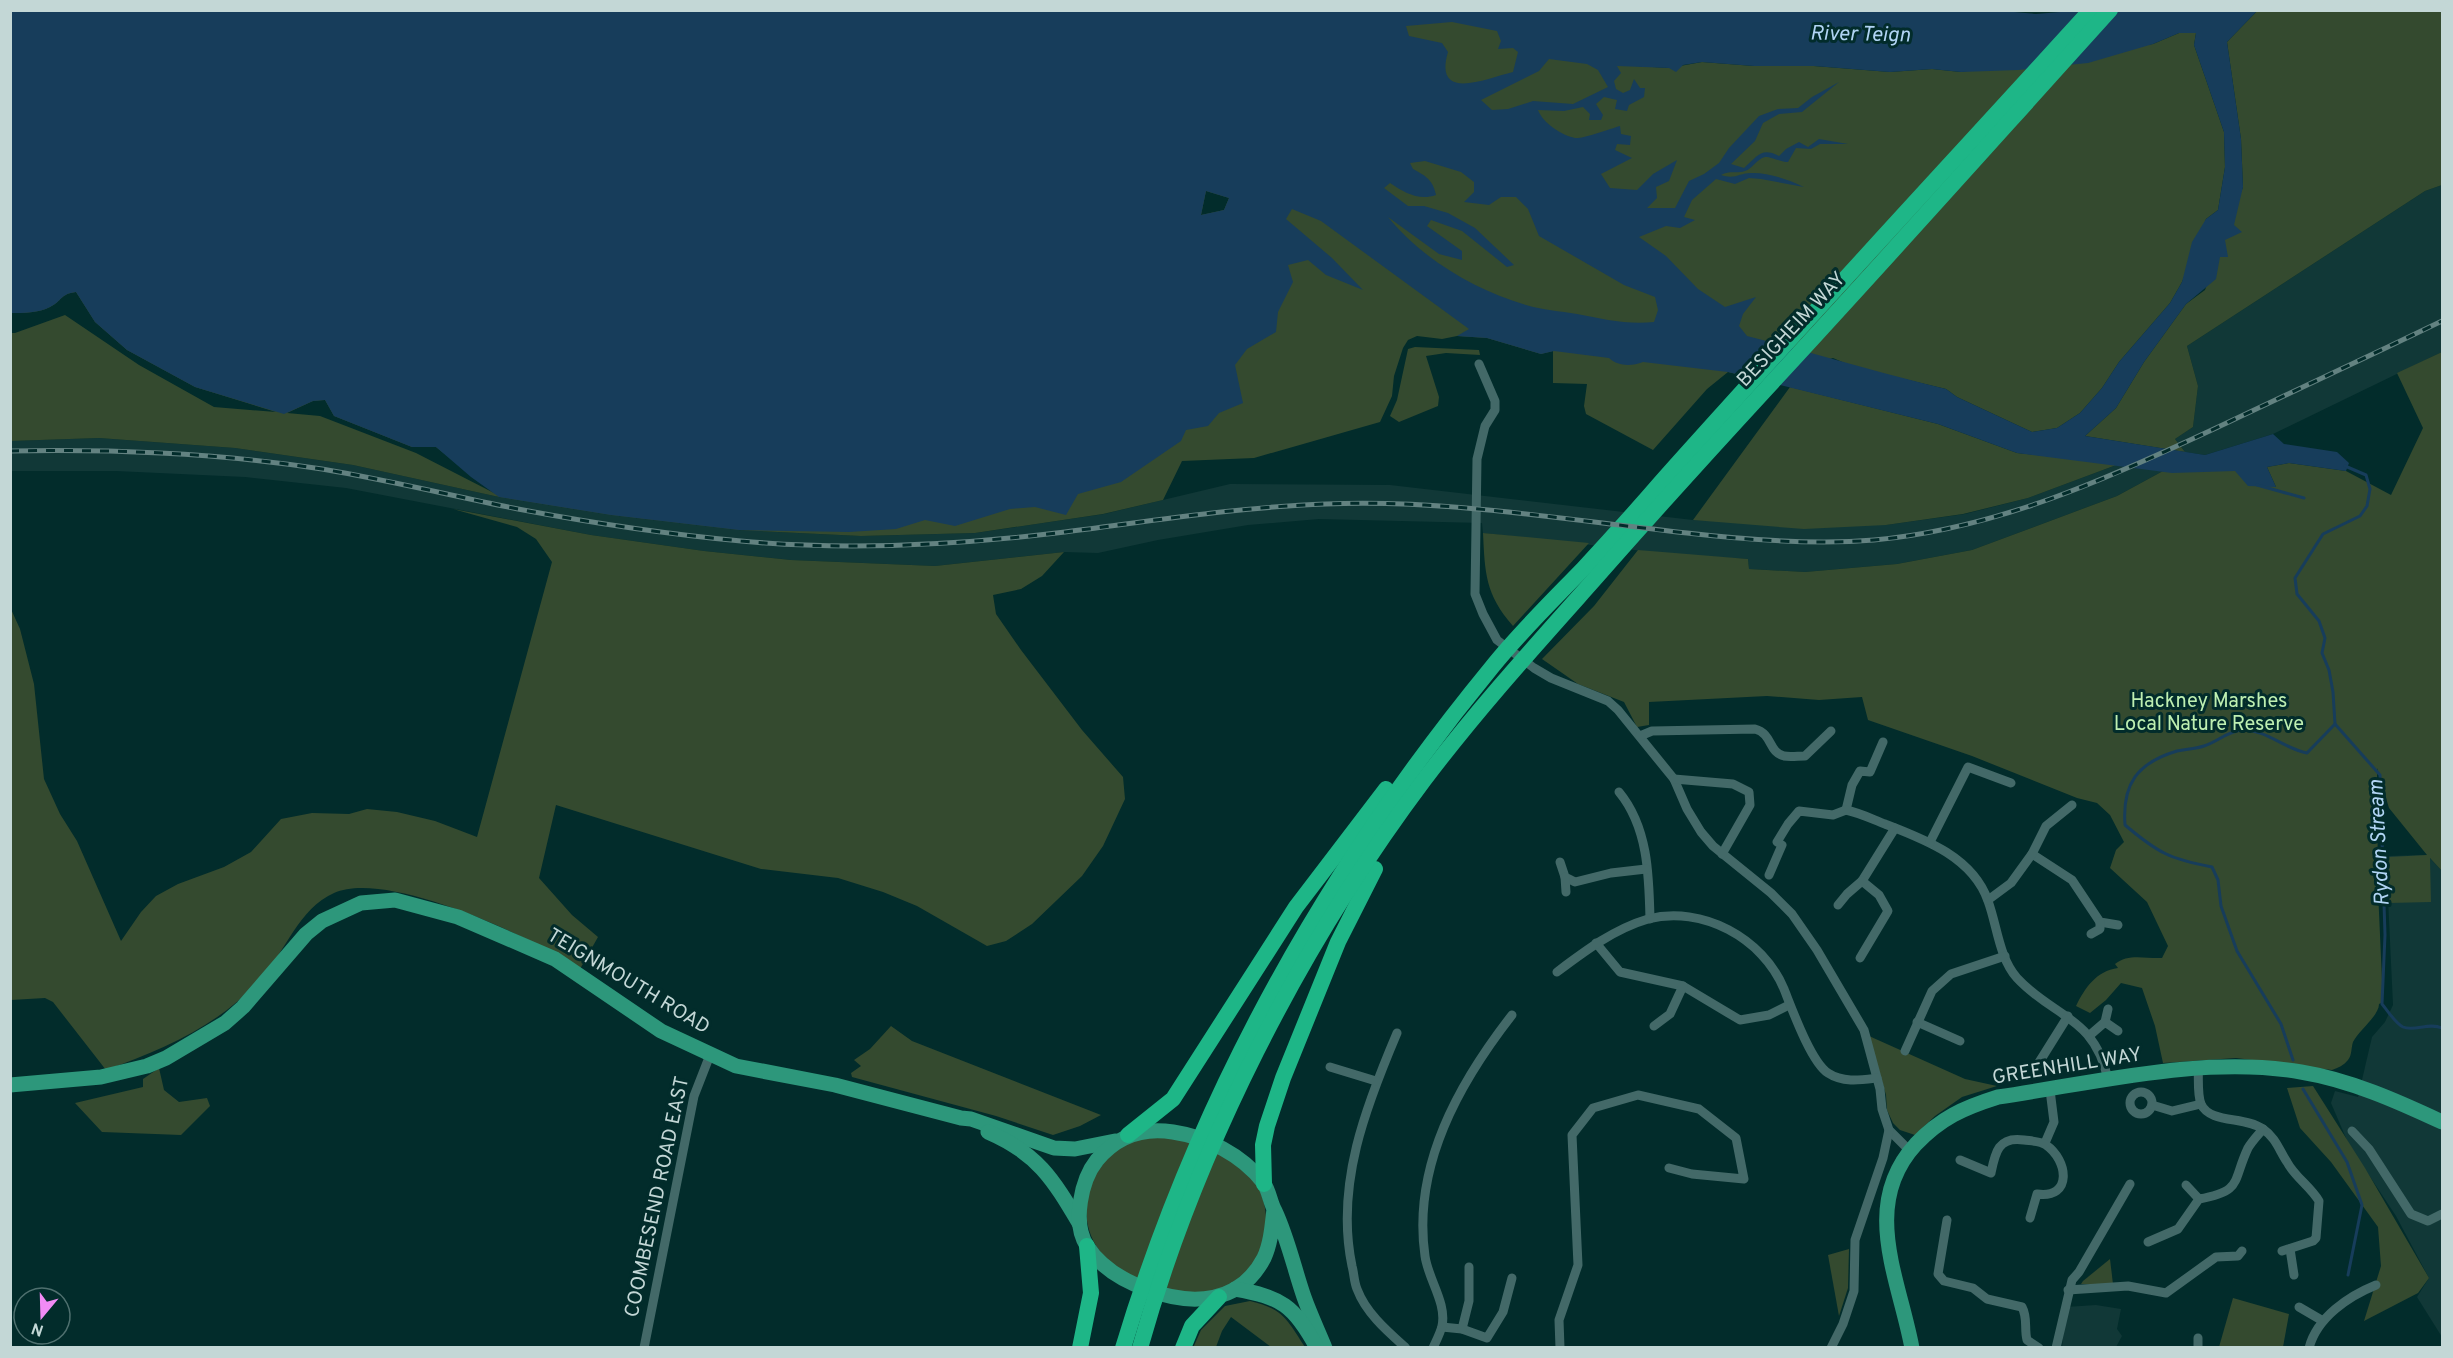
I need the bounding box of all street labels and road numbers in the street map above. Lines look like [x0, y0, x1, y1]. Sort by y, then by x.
street label: BESIGHEIM WAY [1732, 267, 1852, 393]
street label: TEIGNMOUTH ROAD [542, 923, 714, 1041]
street label: GREENHILL WAY [1990, 1042, 2144, 1092]
street label: COOMBESEND ROAD EAST [620, 1074, 696, 1320]

